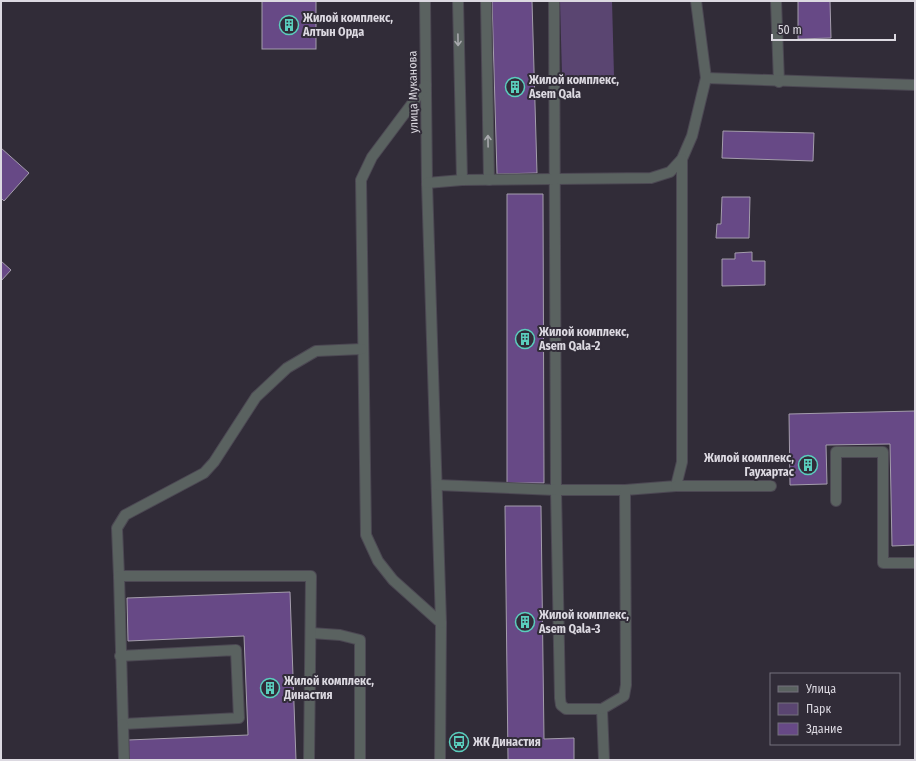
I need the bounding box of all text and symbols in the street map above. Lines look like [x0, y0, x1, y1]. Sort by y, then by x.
place label: Жилой комплекс, Алтын Орда [302, 11, 393, 39]
building icon: Жилой комплекс, Алтын Орда [278, 14, 300, 36]
scale bar [772, 16, 895, 42]
text: 50 m [778, 23, 802, 37]
one-way arrow [455, 33, 462, 46]
street label: улица Муканова [405, 50, 421, 133]
place label: Жилой комплекс, Asem Qala [528, 73, 619, 101]
building icon: Жилой комплекс, Asem Qala [504, 76, 526, 98]
one-way arrow [484, 135, 492, 148]
place label: Жилой комплекс, Asem Qala-2 [538, 325, 629, 353]
building icon: Жилой комплекс, Asem Qala-2 [514, 328, 536, 350]
place label: Жилой комплекс, Гаухартас [703, 451, 795, 479]
building icon: Жилой комплекс, Гаухартас [797, 454, 819, 476]
place label: Жилой комплекс, Asem Qala-3 [538, 608, 629, 636]
building icon: Жилой комплекс, Asem Qala-3 [514, 611, 536, 633]
legend [770, 673, 900, 745]
place label: Жилой комплекс, Династия [283, 674, 374, 702]
building icon: Жилой комплекс, Династия [259, 677, 281, 699]
text: Улица [805, 682, 836, 696]
text: Парк [806, 702, 832, 716]
text: Здание [806, 722, 842, 736]
bus stop icon: ЖК Династия [448, 731, 470, 753]
place label: ЖК Династия [472, 735, 541, 749]

